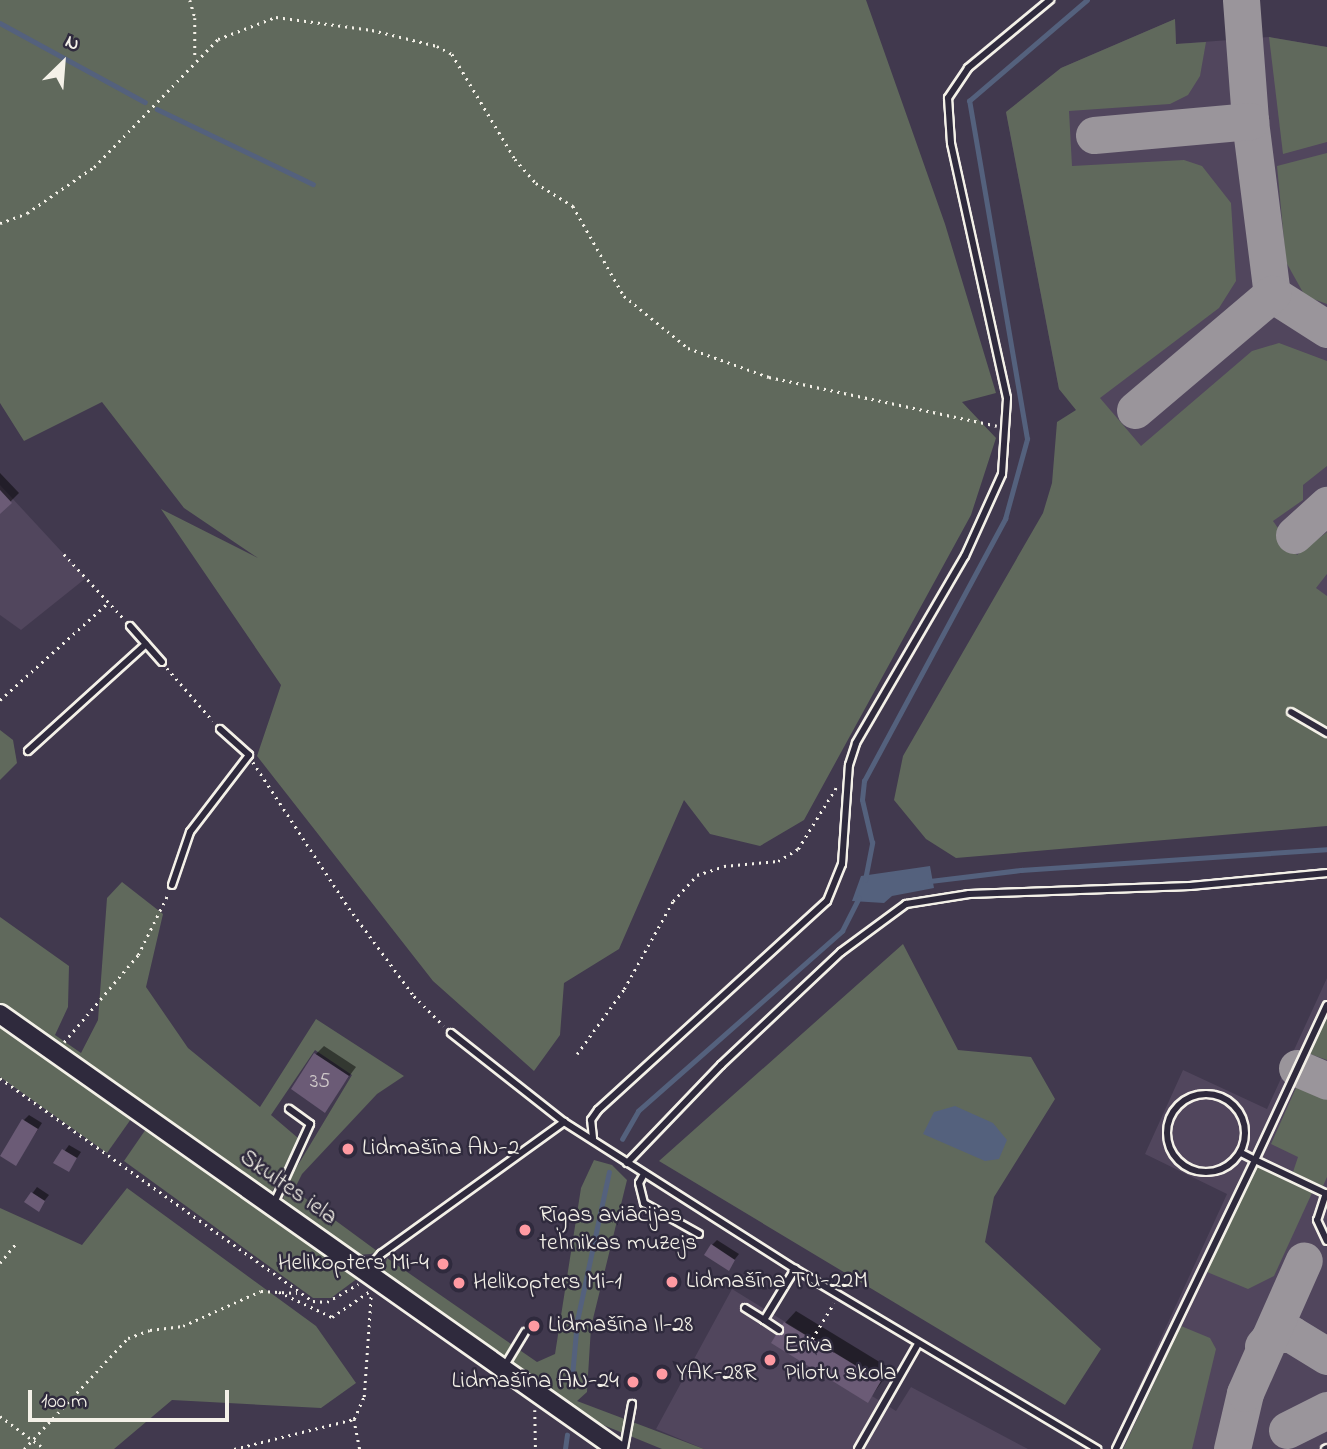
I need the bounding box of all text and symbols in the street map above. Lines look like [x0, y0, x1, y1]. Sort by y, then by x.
north arrow [28, 28, 98, 98]
text: N [61, 29, 84, 58]
house number: 35 [310, 1069, 330, 1095]
place label: Lidmašīna AN-2 [362, 1135, 520, 1163]
marker: Lidmašīna AN-2 [340, 1141, 356, 1157]
street label: Skultes iela [234, 1144, 342, 1232]
place label: Rīgas aviācijas tehnikas muzejs [539, 1202, 697, 1258]
marker: Rīgas aviācijas tehnikas muzejs [517, 1222, 533, 1238]
place label: Helikopters Mi-4 [278, 1250, 429, 1278]
marker: Helikopters Mi-4 [435, 1256, 451, 1272]
place label: Lidmašīna TU-22M [686, 1268, 868, 1296]
place label: Helikopters Mi-1 [473, 1269, 622, 1297]
marker: Lidmašīna TU-22M [664, 1274, 680, 1290]
marker: Helikopters Mi-1 [451, 1275, 467, 1291]
place label: Lidmašīna Il-28 [548, 1312, 693, 1340]
marker: Lidmašīna Il-28 [526, 1318, 542, 1334]
place label: Eriva Pilotu skola [784, 1332, 896, 1388]
marker: Eriva Pilotu skola [762, 1352, 778, 1368]
place label: YAK-28R [676, 1360, 757, 1388]
marker: YAK-28R [654, 1366, 670, 1382]
place label: Lidmašīna AN-24 [452, 1368, 619, 1396]
marker: Lidmašīna AN-24 [625, 1374, 641, 1390]
scale bar [32, 1376, 233, 1420]
text: 100 m [41, 1387, 87, 1417]

